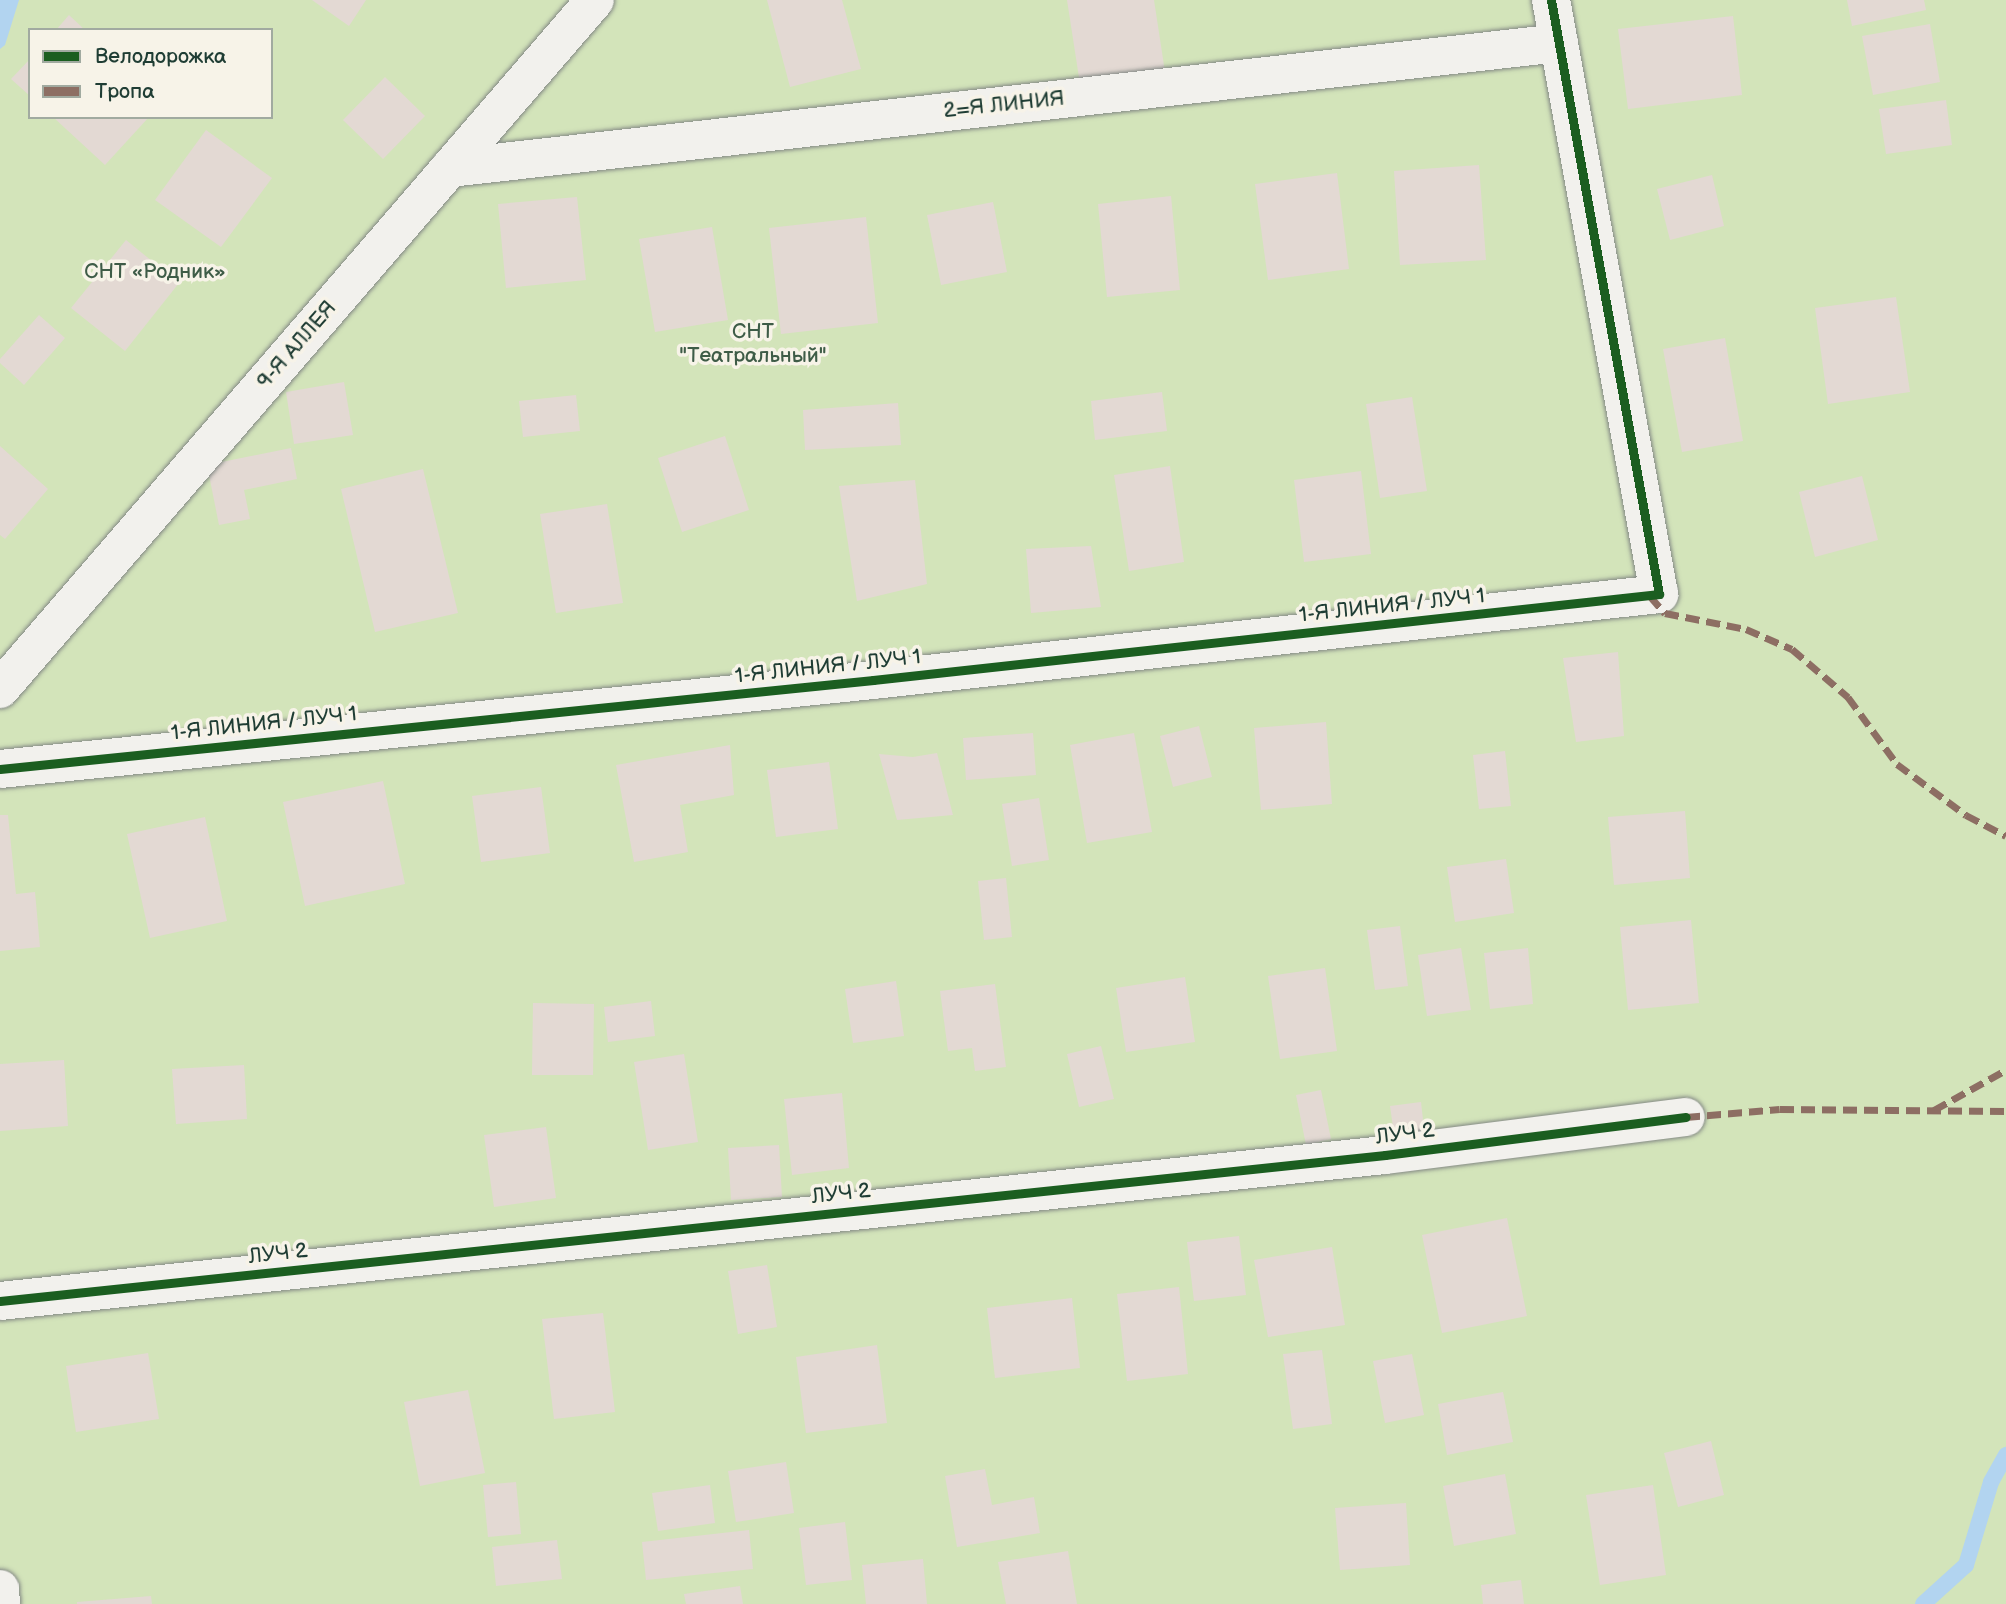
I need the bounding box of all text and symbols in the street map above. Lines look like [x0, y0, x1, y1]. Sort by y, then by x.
legend [28, 28, 273, 119]
text: Велодорожка [95, 44, 226, 69]
text: Тропа [95, 79, 155, 104]
street label: 2=Я ЛИНИЯ [942, 86, 1066, 124]
park label: СНТ «Родник» [84, 259, 226, 285]
street label: 9-Я АЛЛЕЯ [252, 296, 342, 394]
park label: СНТ "Театральный" [679, 319, 827, 369]
street label: 1-Я ЛИНИЯ / ЛУЧ 1 [1298, 584, 1486, 628]
street label: 1-Я ЛИНИЯ / ЛУЧ 1 [734, 645, 922, 689]
street label: 1-Я ЛИНИЯ / ЛУЧ 1 [170, 702, 358, 746]
street label: ЛУЧ 2 [1374, 1118, 1436, 1150]
street label: ЛУЧ 2 [810, 1178, 872, 1210]
street label: ЛУЧ 2 [247, 1238, 309, 1270]

